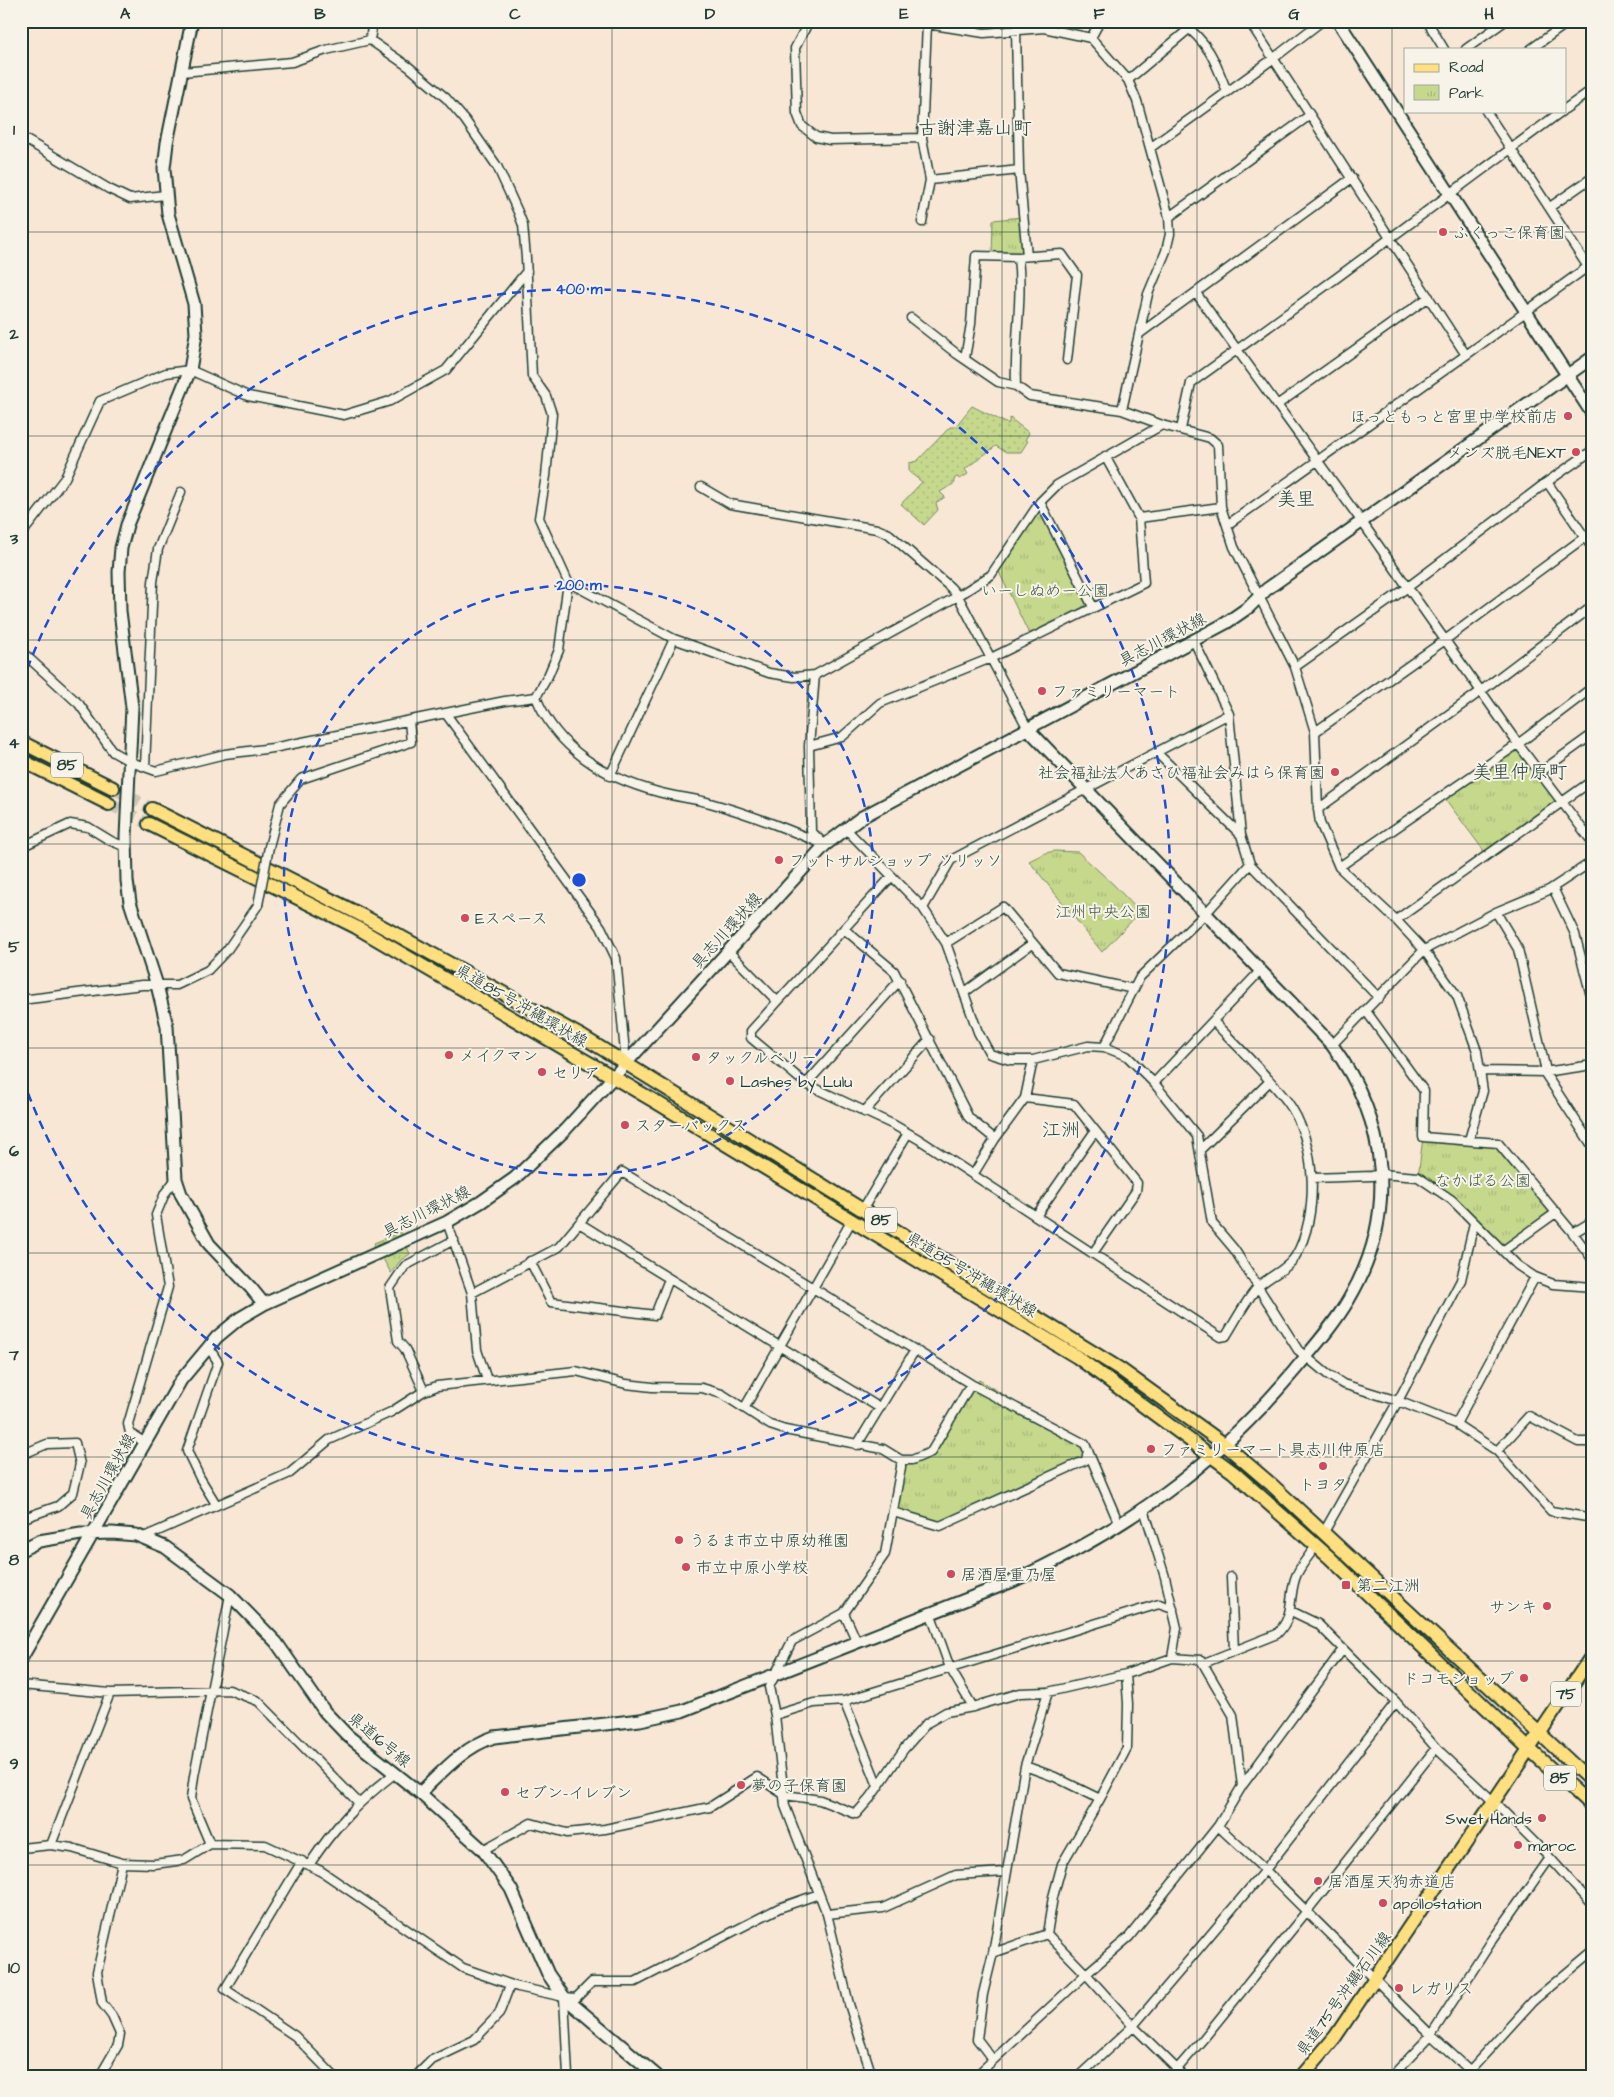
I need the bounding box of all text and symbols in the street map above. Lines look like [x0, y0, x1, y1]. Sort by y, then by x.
text: A [120, 3, 131, 25]
text: B [314, 3, 326, 25]
text: C [509, 3, 521, 25]
text: D [705, 3, 716, 25]
text: E [899, 3, 909, 25]
text: F [1093, 3, 1105, 25]
text: G [1288, 3, 1300, 25]
text: H [1484, 3, 1494, 25]
legend [1404, 48, 1566, 112]
text: Road [1449, 57, 1484, 78]
text: Park [1449, 83, 1484, 104]
district label: 古謝津嘉山町 [918, 115, 1032, 142]
text: 1 [13, 119, 16, 141]
place label: ふくっこ保育園 [1453, 222, 1565, 244]
marker: ふくっこ保育園 [1437, 226, 1449, 238]
text: 400 m [556, 279, 603, 300]
text: 2 [8, 323, 19, 345]
place label: ほっともっと宮里中学校前店 [1350, 406, 1558, 428]
marker: ほっともっと宮里中学校前店 [1562, 410, 1574, 422]
place label: メンズ脱毛NEXT [1447, 442, 1566, 464]
marker: メンズ脱毛NEXT [1570, 446, 1582, 458]
district label: 美里 [1277, 486, 1315, 513]
text: 3 [9, 528, 19, 550]
text: 200 m [555, 575, 602, 596]
park label: いーしぬめー公園 [981, 580, 1109, 602]
street label: 具志川環状線 [1115, 608, 1210, 672]
place label: ファミリーマート [1052, 681, 1180, 703]
marker: ファミリーマート [1036, 685, 1048, 697]
text: 4 [9, 732, 20, 754]
road number: 85 [51, 752, 83, 778]
district label: 美里仲原町 [1472, 759, 1568, 786]
place label: 社会福祉法人あさひ福祉会みはら保育園 [1038, 762, 1325, 784]
marker: 社会福祉法人あさひ福祉会みはら保育園 [1329, 766, 1341, 778]
place label: フットサルショップ ソリッソ [789, 850, 1002, 872]
marker: フットサルショップ ソリッソ [773, 854, 785, 866]
centre of rings [570, 871, 588, 889]
street label: 具志川環状線 [686, 888, 767, 974]
park label: 江州中央公園 [1055, 901, 1151, 923]
place label: Eスペース [475, 908, 548, 930]
marker: Eスペース [459, 912, 471, 924]
text: 5 [8, 936, 20, 958]
street label: 県道85号沖縄環状線 [451, 959, 592, 1053]
place label: メイクマン [459, 1045, 538, 1067]
place label: タックルベリー [706, 1047, 817, 1069]
marker: メイクマン [443, 1049, 455, 1061]
marker: タックルベリー [690, 1051, 702, 1063]
place label: セリア [552, 1062, 600, 1084]
marker: セリア [536, 1066, 548, 1078]
place label: Lashes by Lulu [740, 1071, 852, 1094]
marker: Lashes by Lulu [724, 1075, 736, 1087]
place label: スターバックス [635, 1115, 747, 1137]
district label: 江洲 [1042, 1117, 1080, 1144]
marker: スターバックス [619, 1119, 631, 1131]
text: 6 [9, 1140, 19, 1162]
park label: なかばる公園 [1435, 1170, 1531, 1192]
street label: 具志川環状線 [379, 1180, 474, 1243]
road number: 85 [865, 1208, 897, 1232]
street label: 県道85号沖縄環状線 [902, 1227, 1041, 1323]
text: 7 [8, 1344, 19, 1366]
street label: 具志川環状線 [75, 1429, 141, 1524]
place label: ファミリーマート具志川仲原店 [1161, 1439, 1385, 1461]
marker: ファミリーマート具志川仲原店 [1145, 1443, 1157, 1455]
marker: トヨタ [1317, 1460, 1329, 1472]
place label: トヨタ [1299, 1474, 1347, 1496]
place label: うるま市立中原幼稚園 [689, 1530, 849, 1552]
marker: うるま市立中原幼稚園 [673, 1534, 685, 1546]
text: 8 [9, 1549, 20, 1571]
place label: 市立中原小学校 [696, 1557, 808, 1579]
marker: 市立中原小学校 [680, 1561, 692, 1573]
place label: 居酒屋重乃屋 [961, 1564, 1057, 1586]
marker: 居酒屋重乃屋 [945, 1568, 957, 1580]
place label: 第二江洲 [1356, 1575, 1420, 1597]
marker: 第二江洲 [1340, 1579, 1352, 1591]
place label: サンキ [1489, 1596, 1537, 1618]
marker: サンキ [1541, 1600, 1553, 1612]
place label: ドコモショップ [1403, 1668, 1514, 1690]
marker: ドコモショップ [1518, 1672, 1530, 1684]
road number: 75 [1551, 1682, 1581, 1706]
street label: 県道16号線 [343, 1707, 416, 1773]
text: 9 [9, 1753, 19, 1775]
road number: 85 [1544, 1766, 1576, 1790]
place label: 夢の子保育園 [751, 1775, 847, 1797]
marker: 夢の子保育園 [735, 1779, 747, 1791]
place label: セブン-イレブン [515, 1782, 632, 1804]
marker: セブン-イレブン [499, 1786, 511, 1798]
place label: Swet Hands [1445, 1808, 1532, 1830]
marker: Swet Hands [1536, 1812, 1548, 1824]
place label: maroc [1528, 1835, 1577, 1857]
marker: maroc [1512, 1839, 1524, 1851]
place label: 居酒屋天狗赤道店 [1328, 1871, 1456, 1893]
marker: 居酒屋天狗赤道店 [1312, 1875, 1324, 1887]
place label: apollostation [1393, 1893, 1482, 1915]
marker: apollostation [1377, 1897, 1389, 1909]
street label: 県道75号沖縄石川線 [1291, 1927, 1397, 2060]
text: 10 [8, 1957, 20, 1979]
place label: レガリス [1409, 1978, 1473, 2000]
marker: レガリス [1393, 1982, 1405, 1994]

